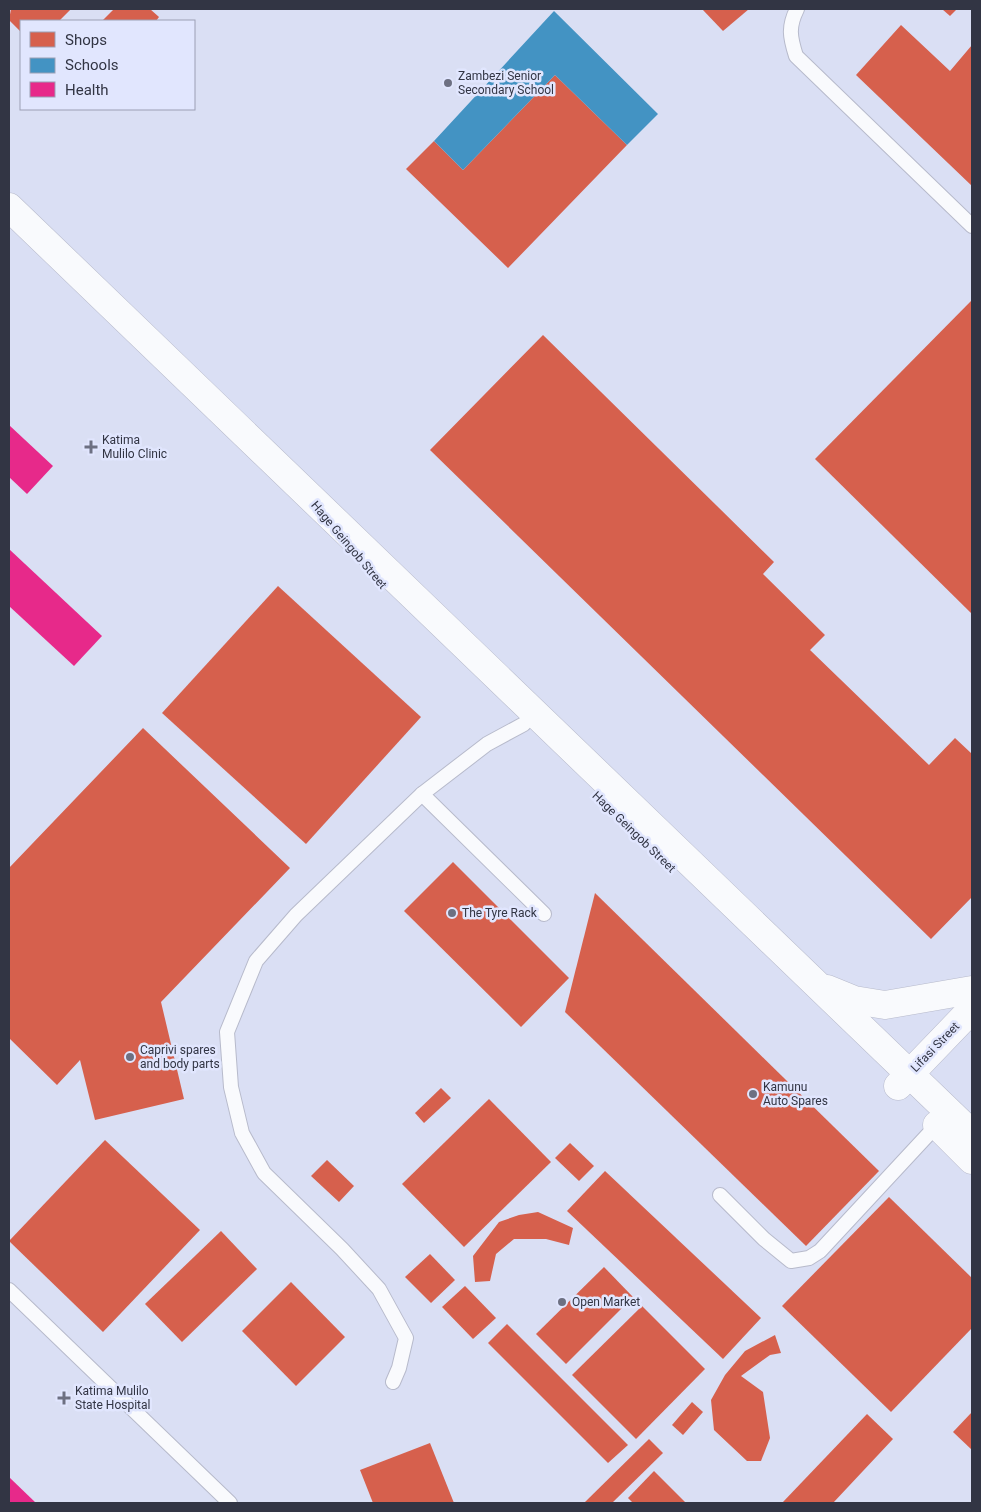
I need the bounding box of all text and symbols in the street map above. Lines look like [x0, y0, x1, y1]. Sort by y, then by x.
legend [20, 20, 195, 110]
text: Shops [65, 31, 107, 49]
text: Schools [65, 56, 119, 74]
place label: Zambezi Senior Secondary School [458, 69, 554, 97]
marker: Zambezi Senior Secondary School [442, 77, 454, 89]
text: Health [65, 81, 109, 99]
place label: Katima Mulilo Clinic [102, 433, 167, 461]
marker: Katima Mulilo Clinic [84, 440, 98, 454]
street label: Hage Geingob Street [308, 498, 390, 592]
street label: Hage Geingob Street [590, 789, 679, 875]
place label: The Tyre Rack [462, 906, 538, 920]
marker: The Tyre Rack [446, 907, 458, 919]
street label: Lifasi Street [908, 1019, 962, 1075]
place label: Caprivi spares and body parts [140, 1043, 220, 1071]
marker: Caprivi spares and body parts [124, 1051, 136, 1063]
place label: Kamunu Auto Spares [763, 1080, 828, 1108]
marker: Kamunu Auto Spares [747, 1088, 759, 1100]
place label: Open Market [572, 1295, 640, 1309]
marker: Open Market [556, 1296, 568, 1308]
place label: Katima Mulilo State Hospital [75, 1384, 150, 1412]
marker: Katima Mulilo State Hospital [57, 1391, 71, 1405]

